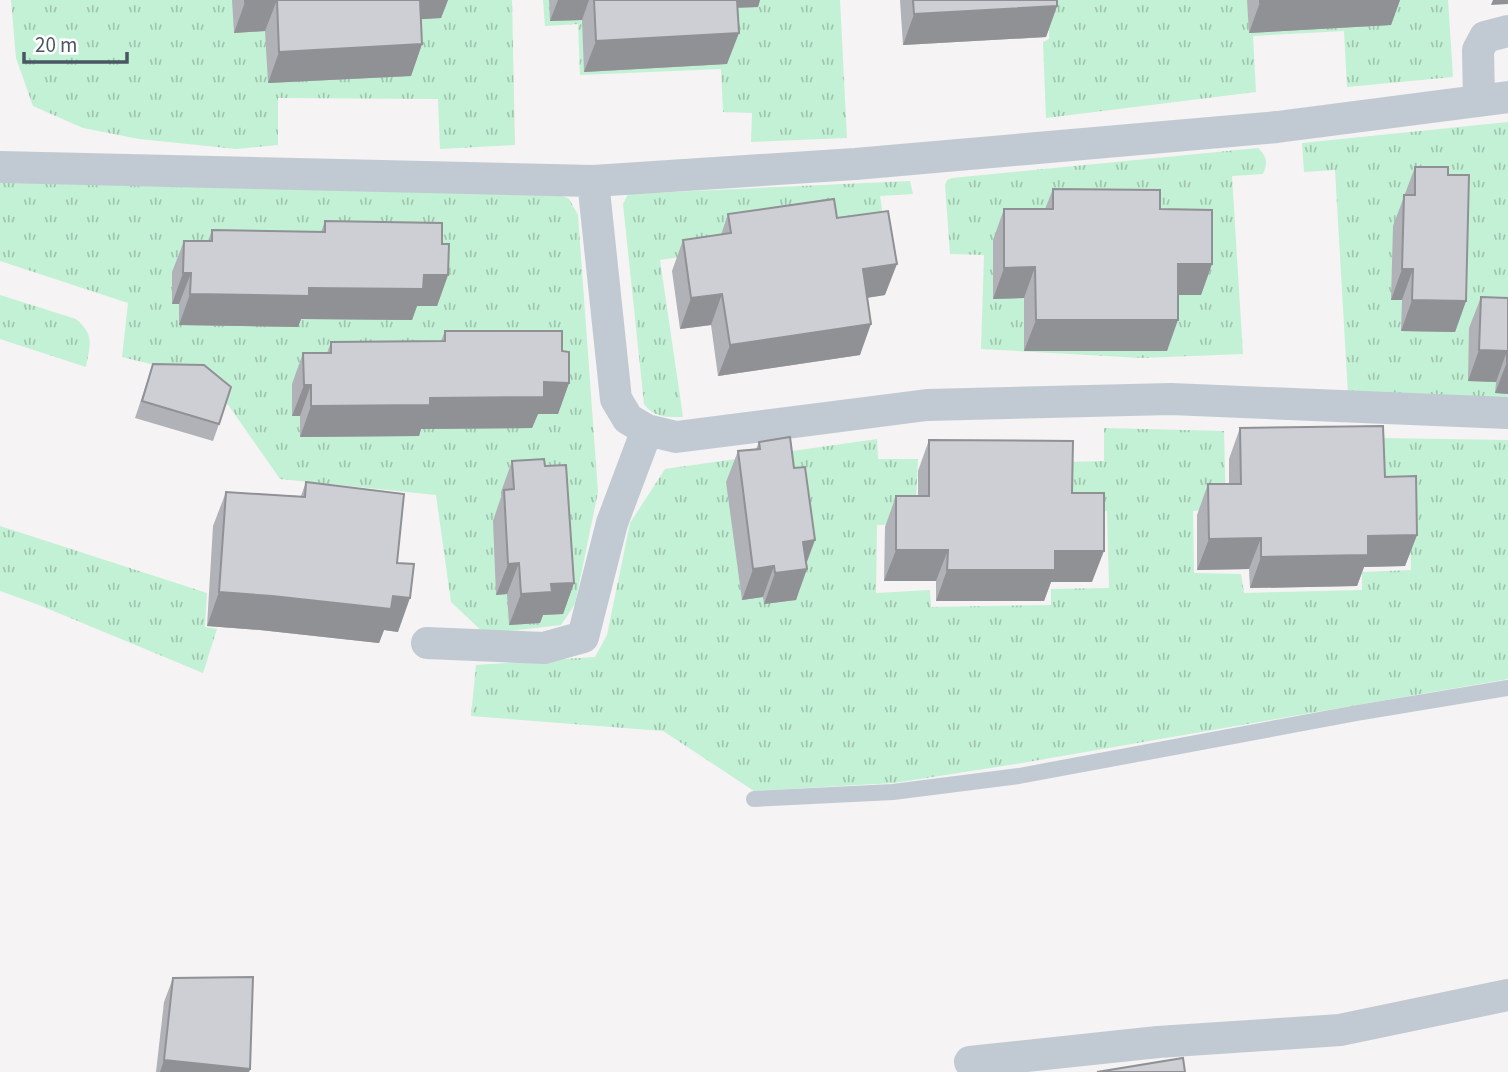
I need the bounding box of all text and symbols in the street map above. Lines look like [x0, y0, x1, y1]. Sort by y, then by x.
scale bar [24, 21, 128, 65]
text: 20 m [35, 30, 77, 60]

